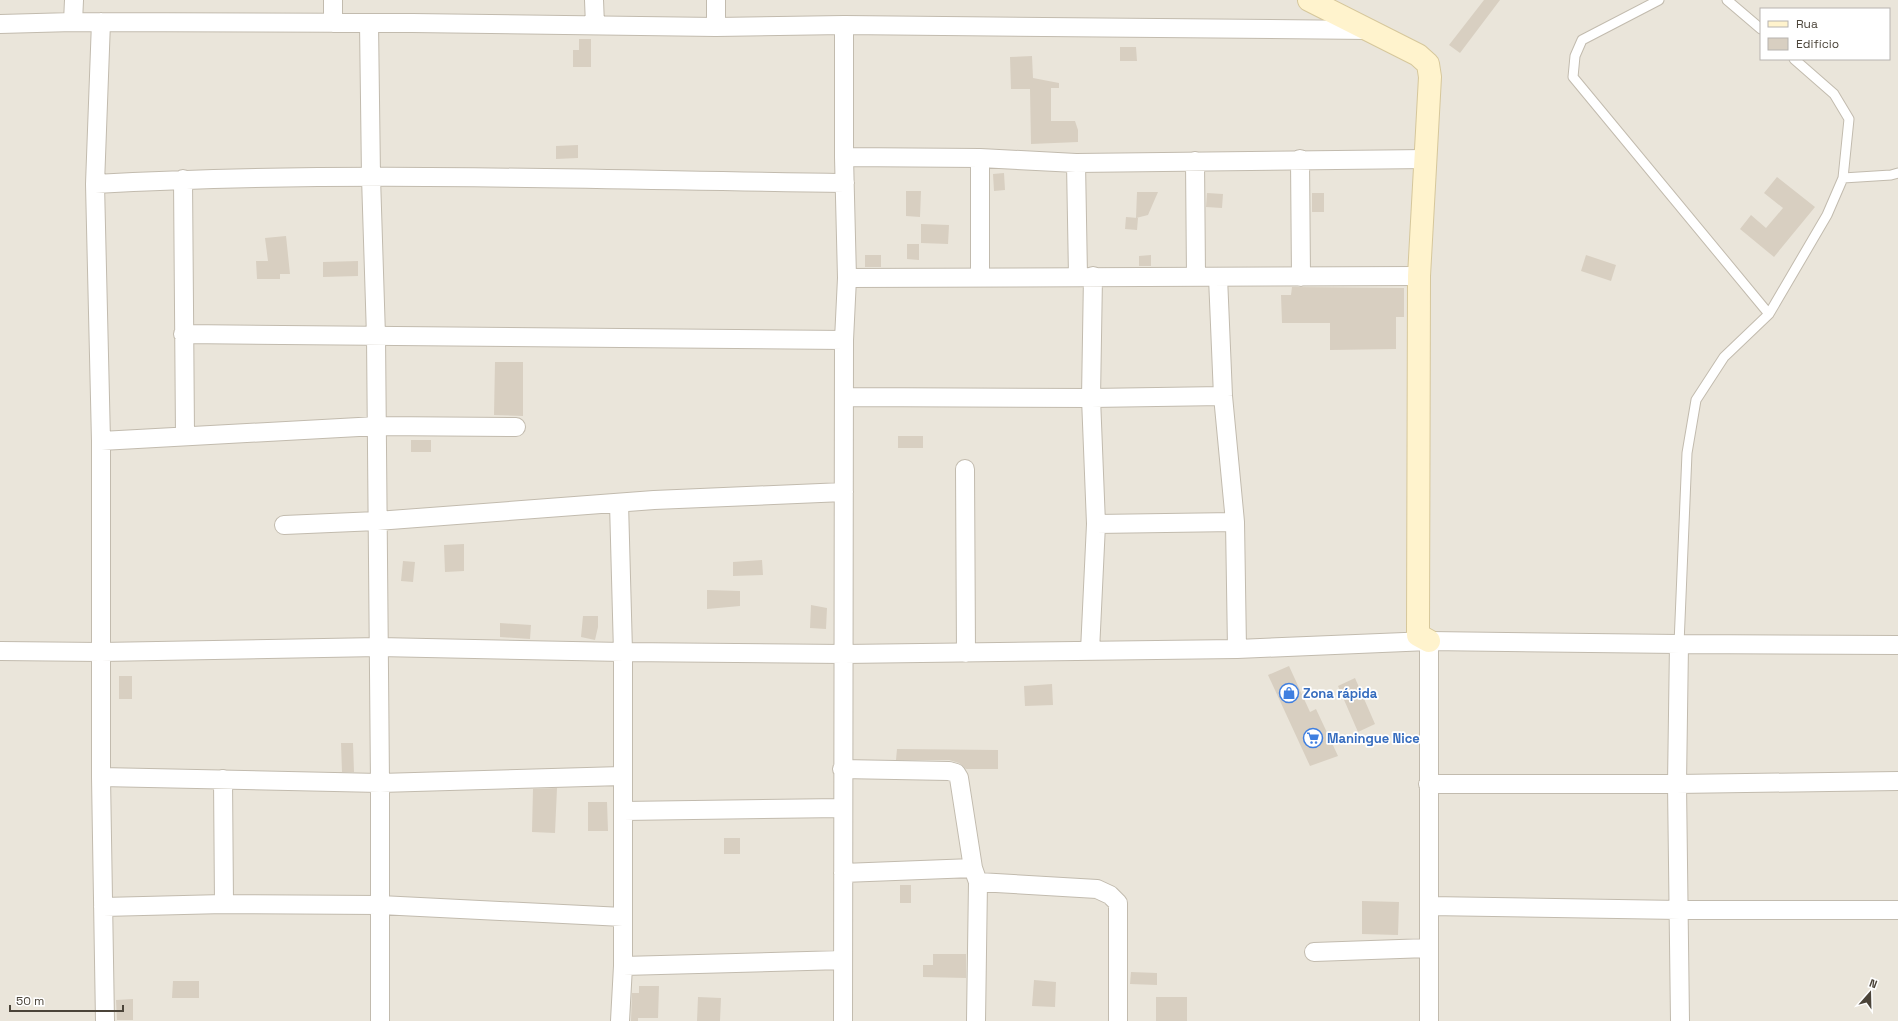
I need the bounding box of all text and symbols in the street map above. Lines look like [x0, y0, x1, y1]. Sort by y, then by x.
legend [1760, 8, 1890, 60]
text: Rua [1796, 16, 1818, 32]
text: Edifício [1796, 36, 1839, 52]
shop icon: Zona rápida [1278, 682, 1300, 704]
place label: Zona rápida [1303, 685, 1378, 702]
supermarket icon: Maningue Nice [1302, 727, 1324, 749]
place label: Maningue Nice [1327, 730, 1420, 747]
north arrow [1850, 973, 1890, 1013]
text: N [1868, 976, 1879, 991]
scale bar [10, 987, 123, 1013]
text: 50 m [16, 993, 44, 1009]

